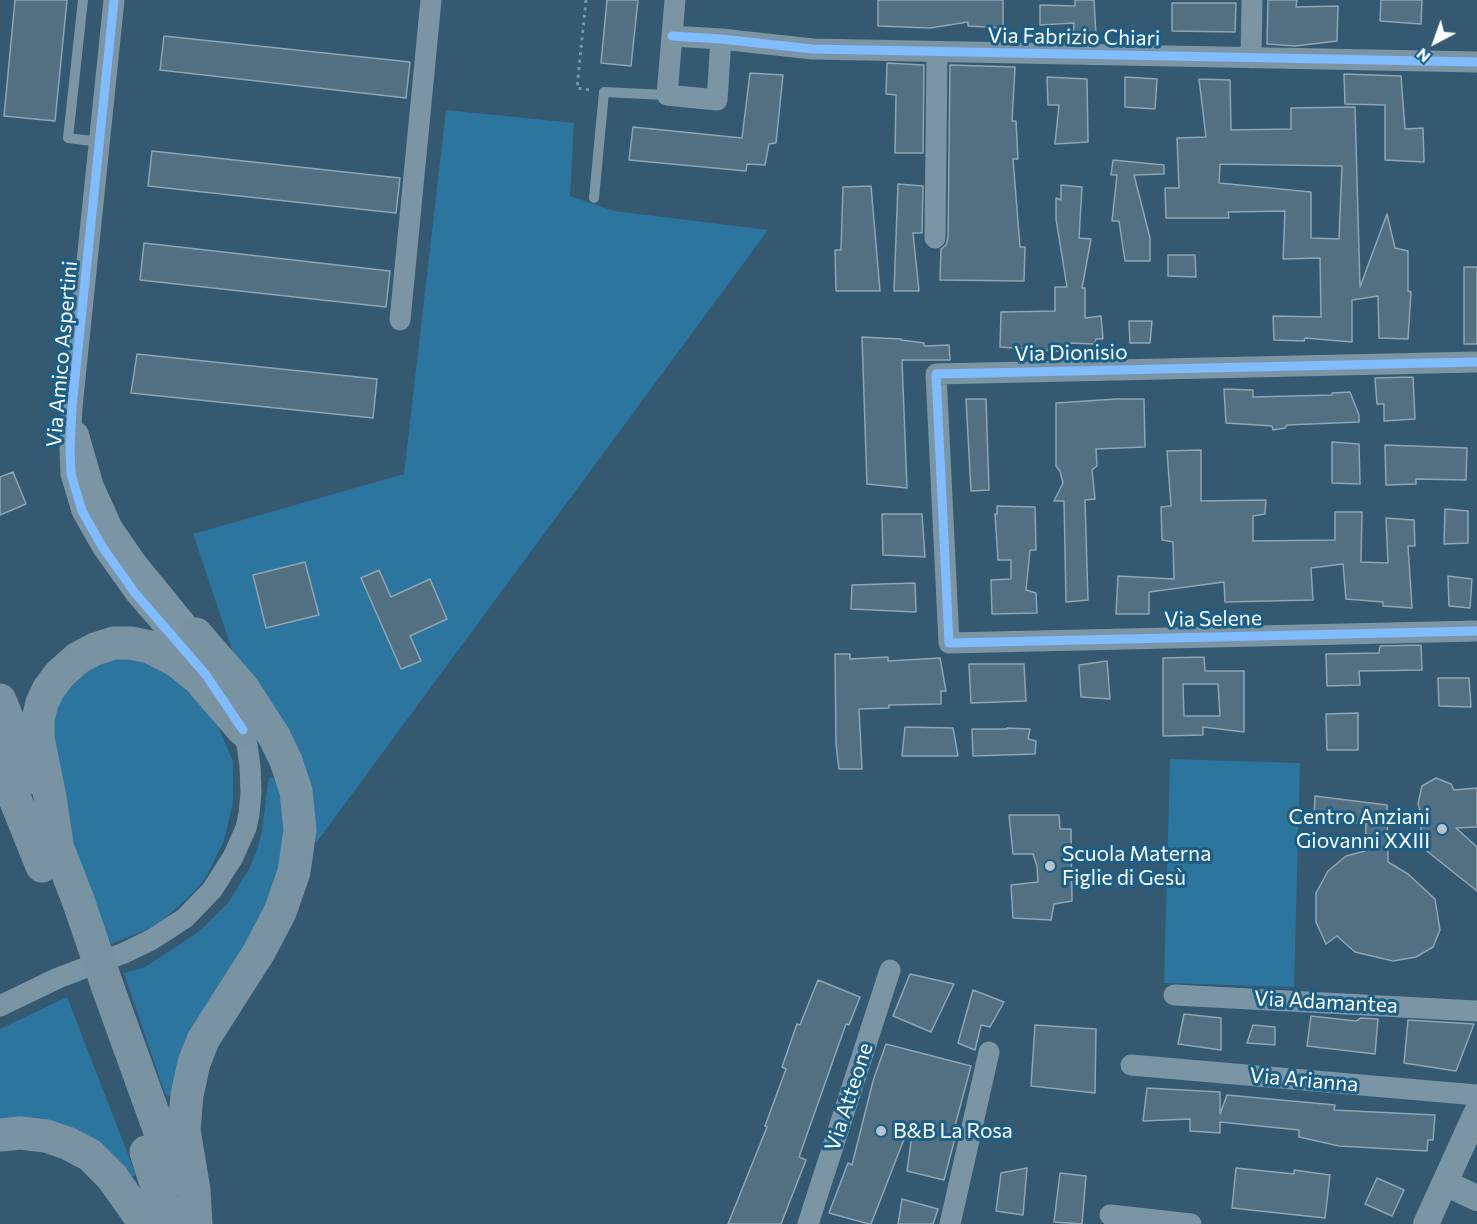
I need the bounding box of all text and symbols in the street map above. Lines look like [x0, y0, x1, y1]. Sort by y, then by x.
north arrow [1405, 12, 1465, 72]
street label: Via Fabrizio Chiari [987, 23, 1161, 51]
text: N [1412, 45, 1434, 67]
street label: Via Amico Aspertini [41, 260, 83, 448]
street label: Via Dionisio [1014, 339, 1128, 367]
street label: Via Selene [1164, 606, 1262, 632]
place label: Centro Anziani Giovanni XXIII [1289, 804, 1430, 854]
marker: Centro Anziani Giovanni XXIII [1435, 822, 1449, 836]
place label: Scuola Materna Figlie di Gesù [1062, 841, 1211, 891]
marker: Scuola Materna Figlie di Gesù [1043, 859, 1057, 873]
street label: Via Adamantea [1254, 986, 1398, 1018]
street label: Via Atteone [820, 1040, 878, 1154]
street label: Via Arianna [1249, 1063, 1359, 1097]
place label: B&B La Rosa [893, 1118, 1013, 1144]
marker: B&B La Rosa [874, 1124, 888, 1138]

